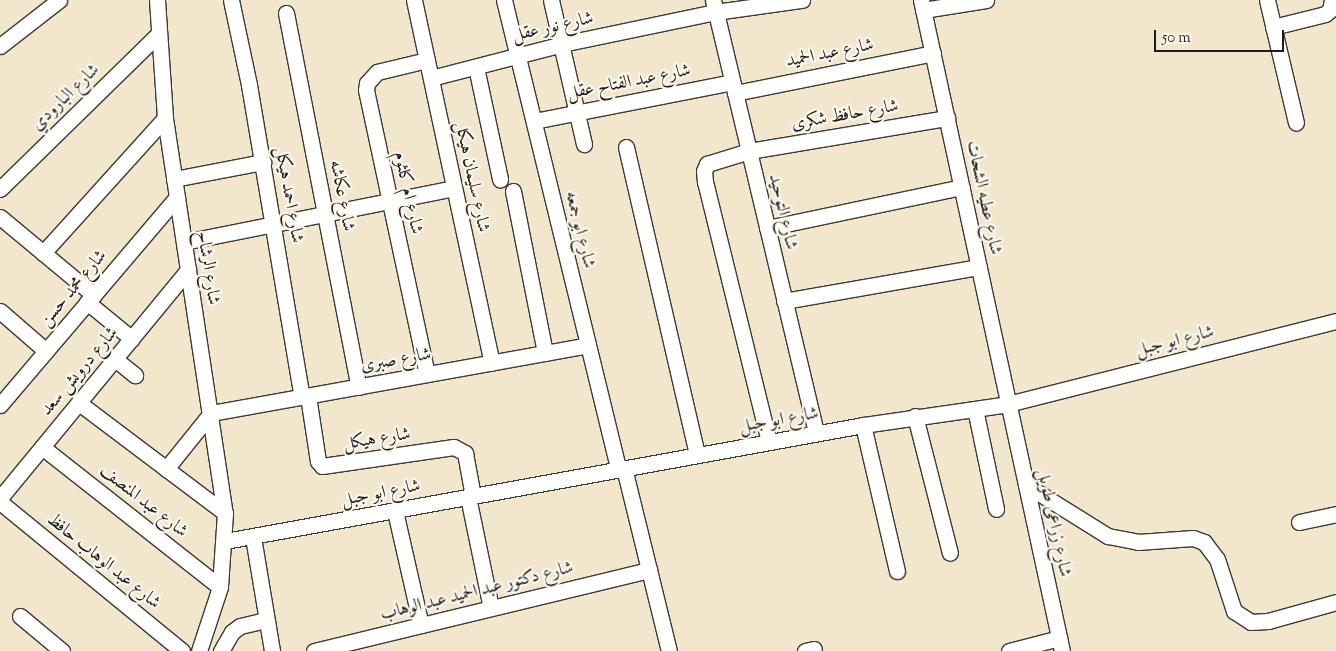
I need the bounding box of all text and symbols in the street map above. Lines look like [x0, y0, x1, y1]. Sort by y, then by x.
street label: شارع نور عقل [510, 8, 596, 48]
scale bar [1156, 20, 1286, 52]
text: 50 m [1162, 28, 1191, 49]
street label: شارع عبد الحميد [784, 35, 876, 73]
street label: شارع البارودي [27, 60, 105, 136]
street label: شارع عبد الفتاح عقل [565, 60, 693, 106]
street label: شارع حافظ شكرى [790, 96, 900, 136]
street label: شارع سليمان هيكل [449, 120, 493, 234]
street label: شارع عطيه الشحات [960, 139, 1006, 257]
street label: شارع احمد هيكل [269, 145, 307, 245]
street label: شارع ام كلثوم [388, 150, 426, 236]
street label: شارع عكاشه [324, 159, 358, 233]
street label: شارع التوحيد [763, 172, 801, 252]
street label: شارع ابو جمعه [559, 189, 599, 271]
street label: شارع الرشاح [191, 230, 223, 306]
street label: شارع محمد حسن [36, 246, 112, 332]
street label: شارع ابو جبل [1133, 322, 1217, 362]
street label: شارع درويش سعد [37, 323, 123, 421]
street label: شارع صبرى [359, 344, 433, 378]
street label: شارع ابو جبل [738, 403, 820, 439]
street label: شارع هيكل [342, 424, 412, 456]
street label: شارع عبد المنصف [95, 461, 191, 543]
street label: شارع زراعى طويل [1031, 467, 1075, 579]
street label: شارع ابو جبل [340, 476, 422, 512]
street label: شارع عبد الوهاب حافظ [42, 509, 164, 615]
street label: شارع دكتور عبد الحميد عبد الوهاب [378, 558, 576, 626]

